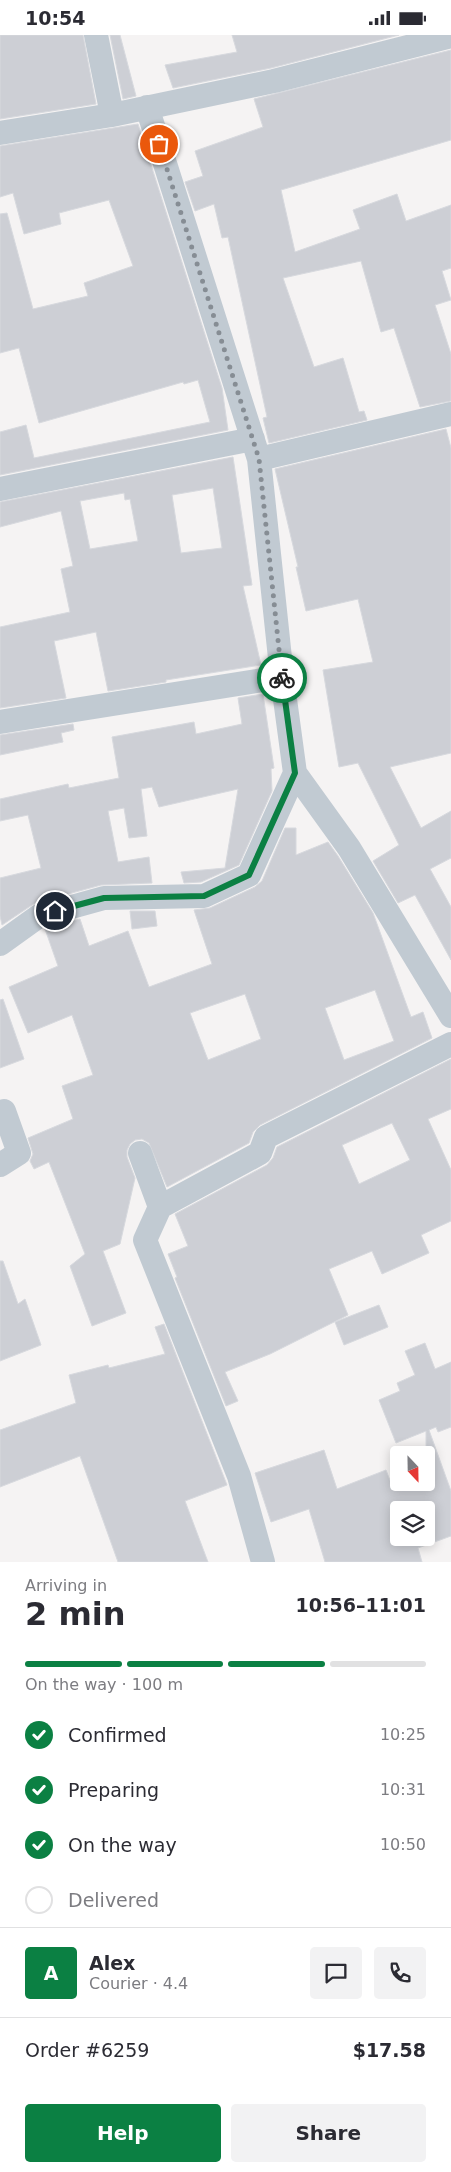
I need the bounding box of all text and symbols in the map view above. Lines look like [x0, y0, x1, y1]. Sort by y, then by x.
text: 10:54 [25, 7, 85, 29]
pin [138, 123, 180, 165]
icon: bag [145, 130, 173, 158]
courier [257, 653, 307, 703]
icon: bike [268, 664, 296, 692]
pin [34, 890, 76, 932]
icon: home [41, 897, 69, 925]
north arrow [390, 1446, 435, 1491]
map controls [390, 1446, 435, 1546]
button: layers [390, 1501, 435, 1546]
text: Arriving in [25, 1576, 107, 1595]
text: 10:56–11:01 [296, 1594, 426, 1616]
text: 2 min [25, 1595, 126, 1633]
text: On the way · 100 m [25, 1675, 183, 1694]
icon: check [25, 1721, 53, 1749]
text: Confirmed [68, 1724, 167, 1746]
text: 10:25 [380, 1725, 426, 1744]
icon: check [25, 1776, 53, 1804]
text: Preparing [68, 1779, 159, 1801]
text: 10:31 [380, 1780, 426, 1799]
icon: check [25, 1831, 53, 1859]
text: On the way [68, 1834, 177, 1856]
text: 10:50 [380, 1835, 426, 1854]
text: Delivered [68, 1889, 159, 1911]
button: chat [310, 1947, 362, 1999]
button: phone [374, 1947, 426, 1999]
text: Alex [89, 1952, 135, 1974]
text: A [44, 1962, 58, 1984]
text: Courier · 4.4 [89, 1974, 188, 1993]
text: Order #6259 [25, 2039, 149, 2061]
text: $17.58 [353, 2039, 426, 2061]
button: Help [25, 2104, 221, 2162]
button: Share [231, 2104, 426, 2162]

